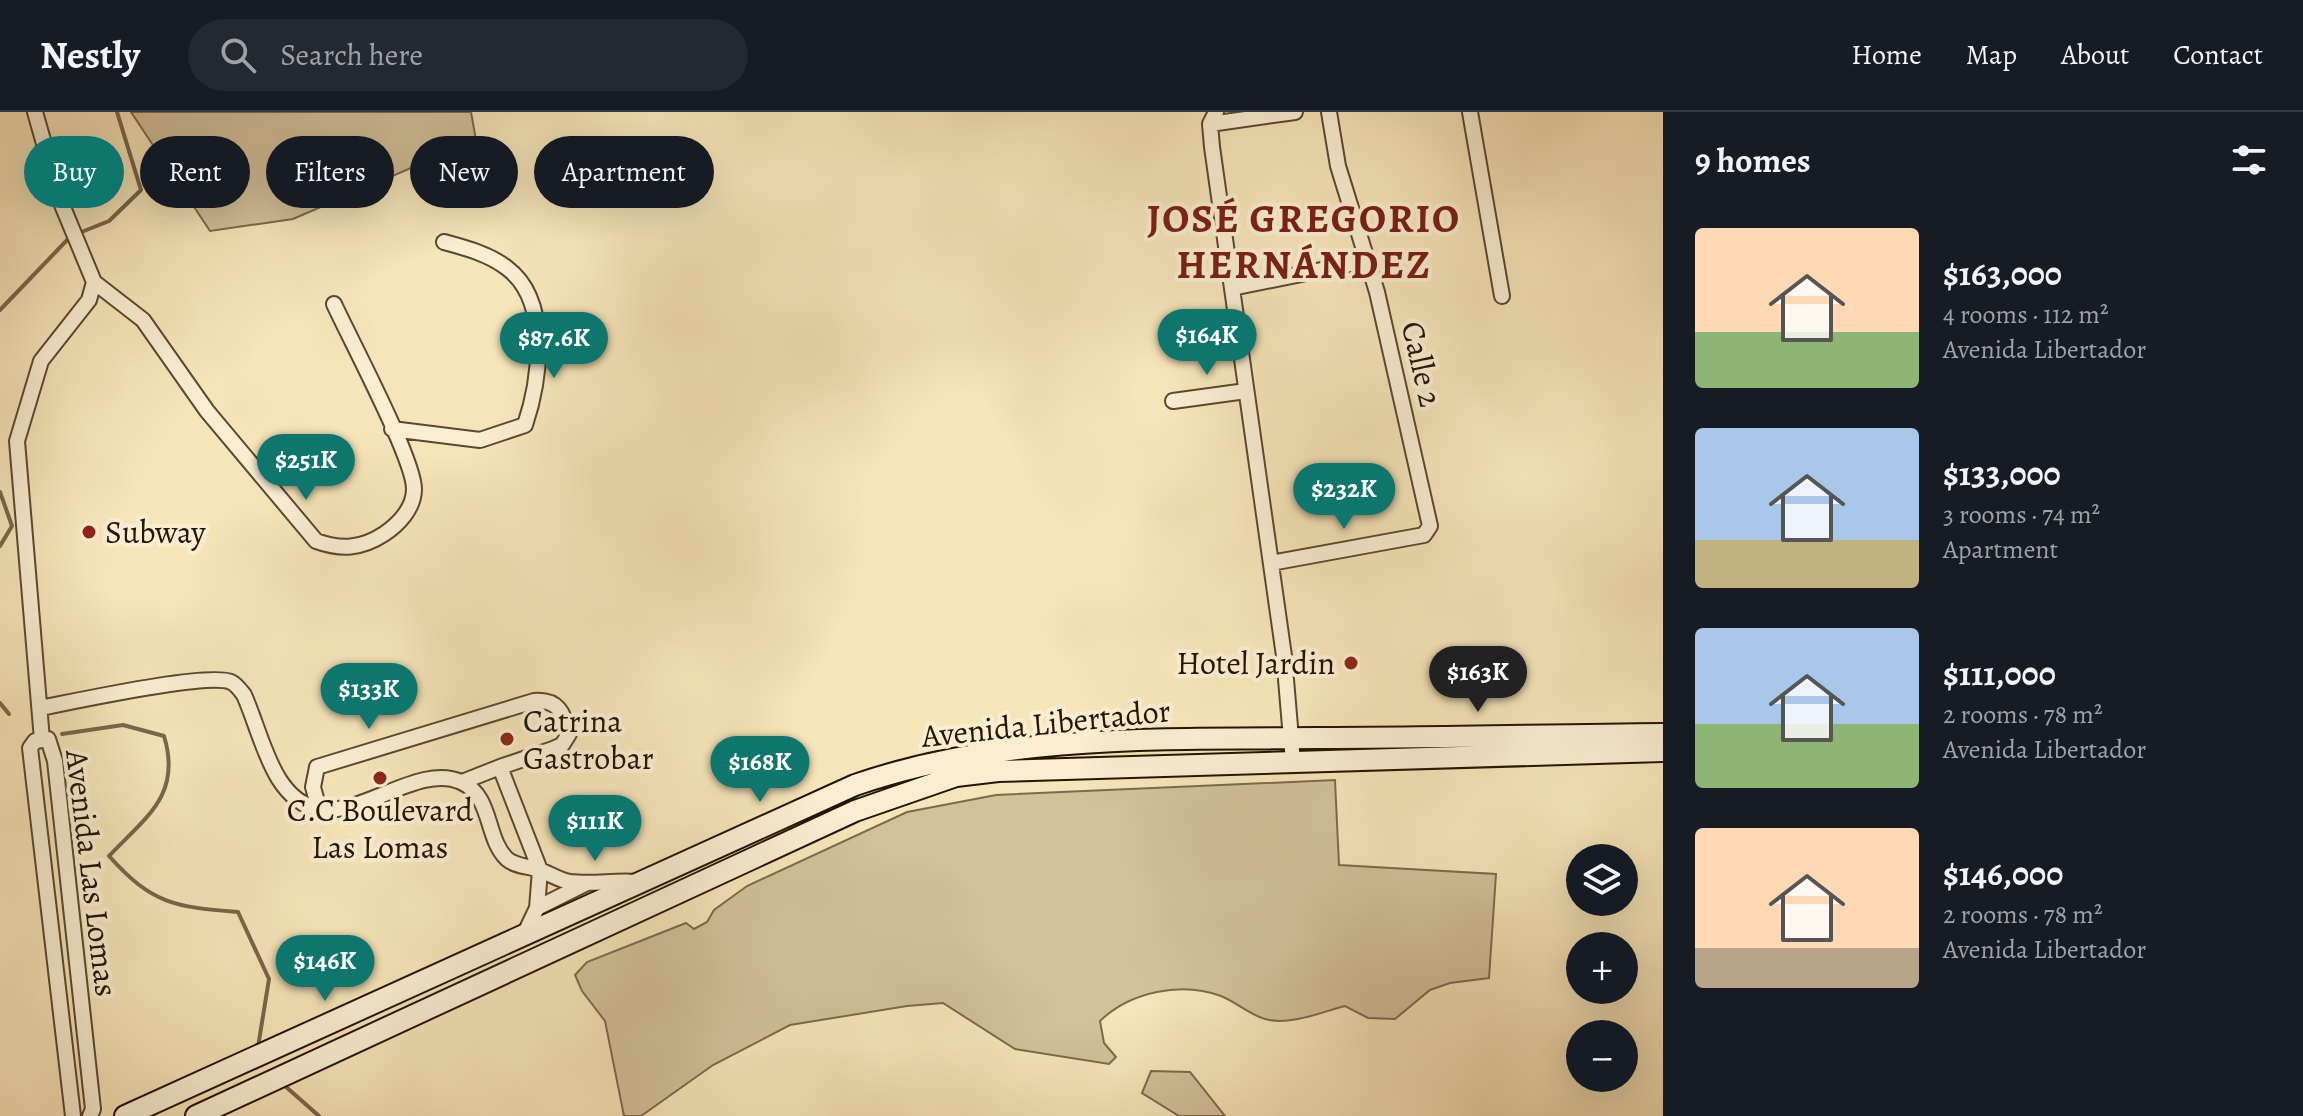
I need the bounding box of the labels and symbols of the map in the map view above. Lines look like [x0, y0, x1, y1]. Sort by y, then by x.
district label: JOSÉ GREGORIO HERNÁNDEZ [1147, 191, 1461, 292]
pin: $164K [1151, 309, 1263, 377]
pin: $87.6K [489, 312, 619, 380]
street label: Calle 2 [1391, 317, 1453, 411]
pin: $251K [250, 434, 362, 502]
pin: $232K [1288, 463, 1400, 531]
place label: Subway [105, 510, 206, 554]
marker: Subway [80, 523, 98, 541]
place label: Hotel Jardin [1176, 641, 1335, 685]
pin: $163K [1422, 646, 1534, 714]
marker: Hotel Jardin [1342, 654, 1360, 672]
pin: $133K [313, 663, 425, 731]
street label: Avenida Libertador [918, 688, 1173, 758]
place label: Catrina Gastrobar [523, 699, 654, 780]
marker: Catrina Gastrobar [498, 730, 516, 748]
pin: $168K [704, 736, 816, 804]
street label: Avenida Las Lomas [55, 746, 129, 999]
marker: C.C Boulevard Las Lomas [371, 769, 389, 787]
place label: C.C Boulevard Las Lomas [287, 788, 474, 869]
pin: $111K [539, 795, 651, 863]
pin: $146K [269, 935, 381, 1003]

